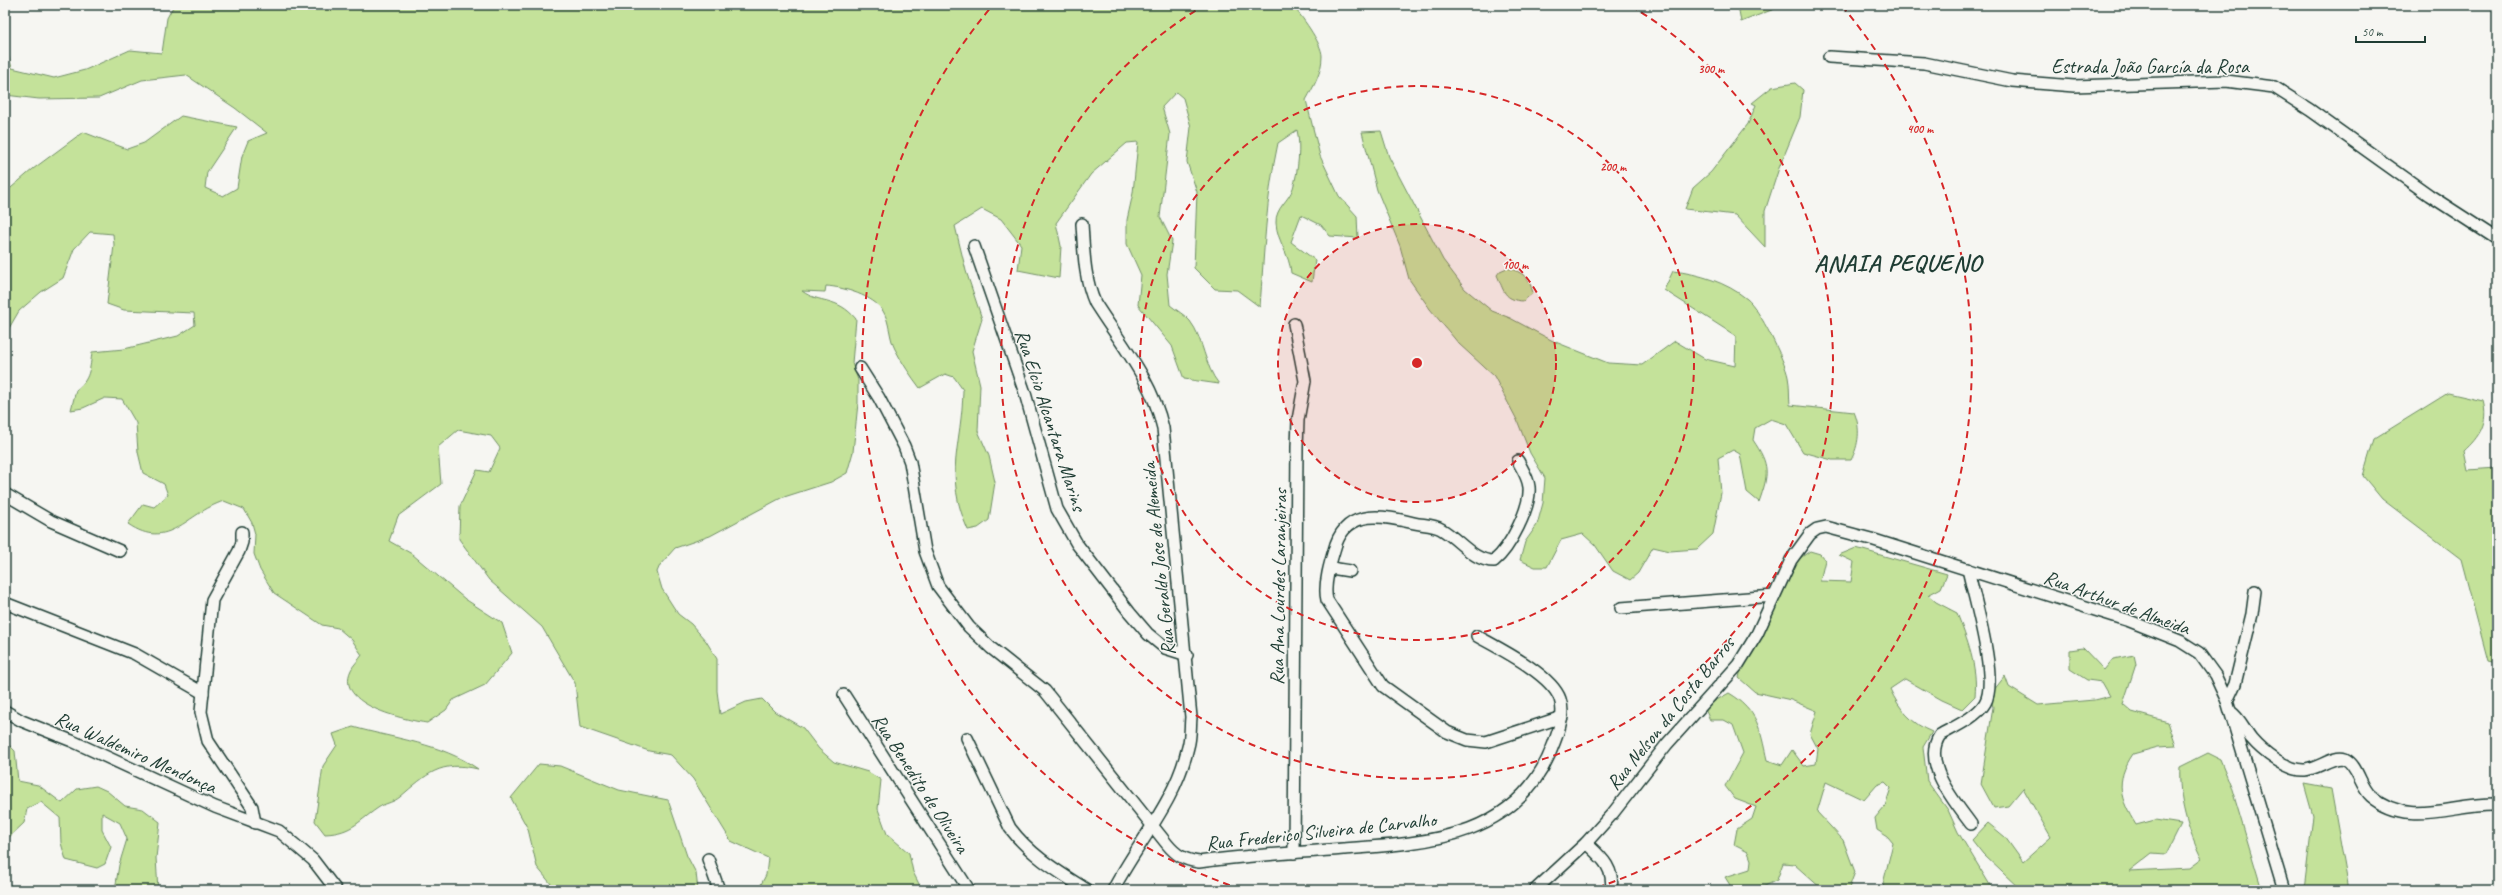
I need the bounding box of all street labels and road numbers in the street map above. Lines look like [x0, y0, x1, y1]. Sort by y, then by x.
street label: Estrada João García da Rosa [2051, 54, 2250, 79]
street label: Rua Elcio Alcantara Marins [1009, 326, 1092, 516]
street label: Rua Geraldo Jose de Alemeida [1136, 459, 1181, 657]
street label: Rua Ana Lourdes Laranjeiras [1264, 486, 1293, 685]
street label: Rua Arthur de Almeida [2041, 565, 2194, 641]
street label: Rua Nelson da Costa Barros [1601, 630, 1741, 795]
street label: Rua Waldemiro Mendonça [51, 706, 222, 800]
street label: Rua Benedito de Oliveira [866, 709, 976, 859]
street label: Rua Frederico Silveira de Carvalho [1205, 807, 1439, 856]

